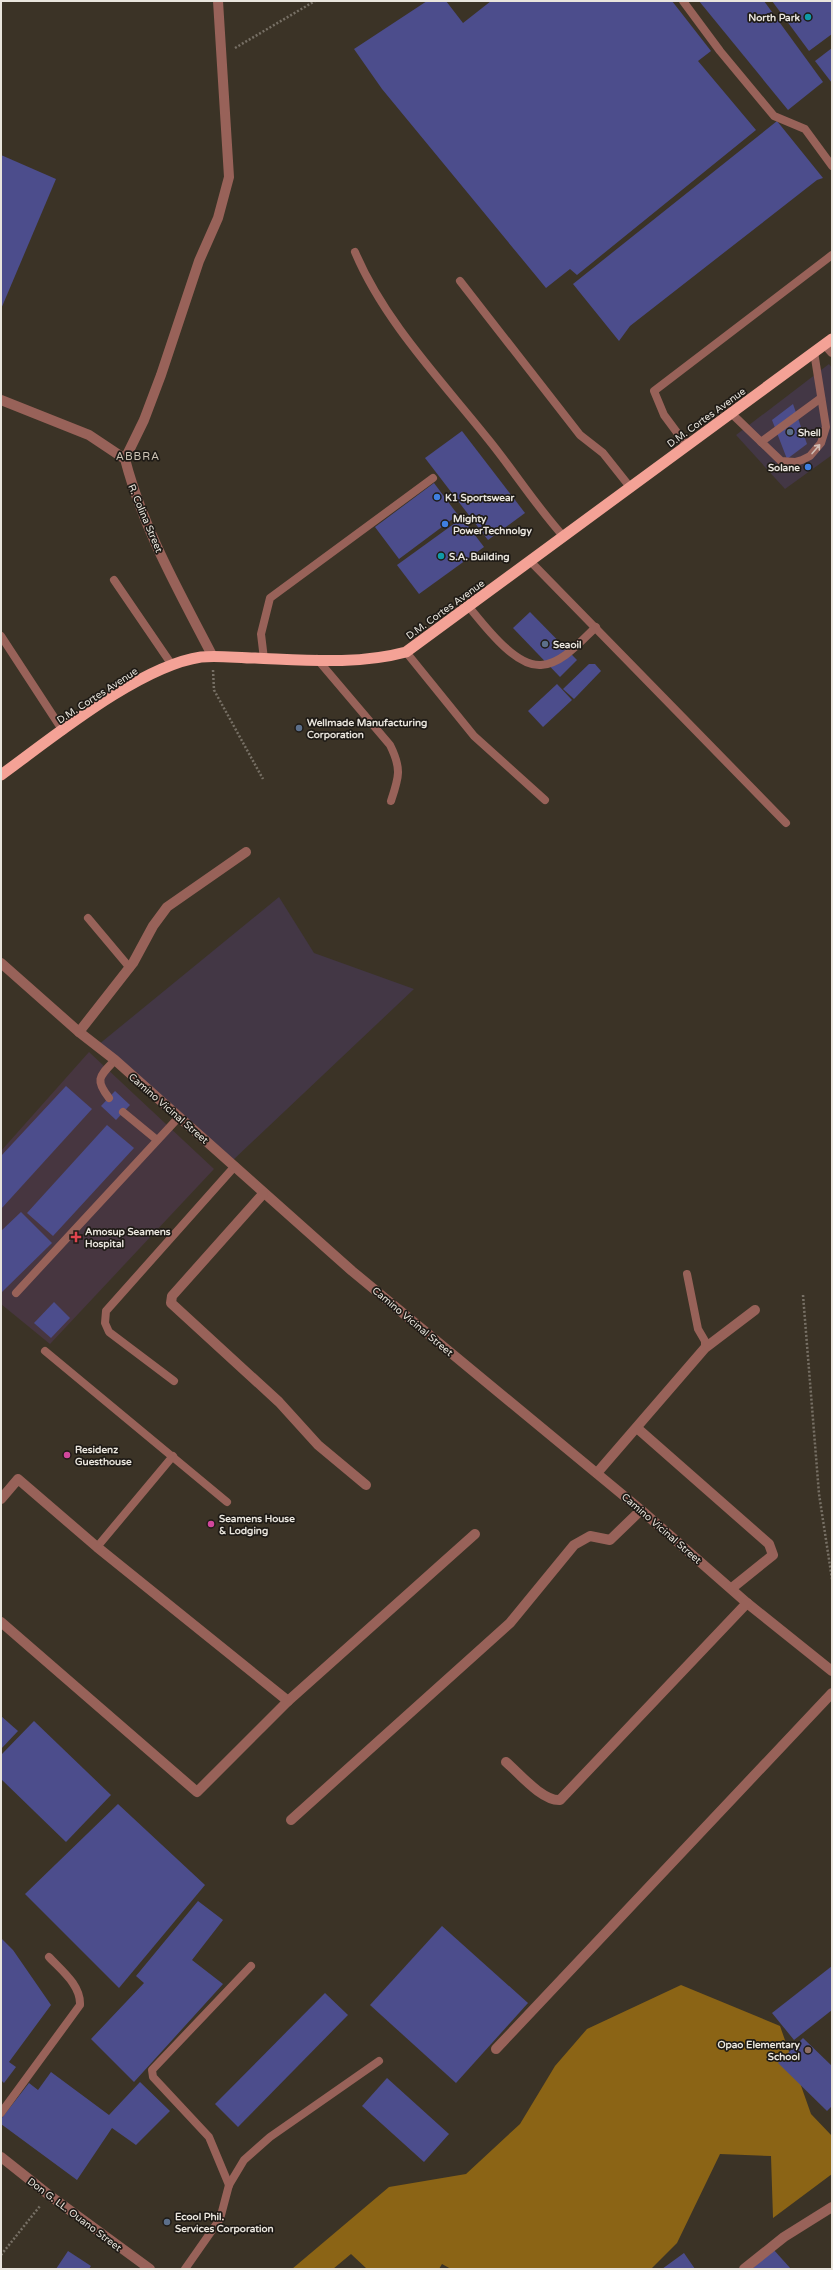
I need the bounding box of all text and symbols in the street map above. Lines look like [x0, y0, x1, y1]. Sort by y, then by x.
place label: North Park [748, 12, 801, 24]
marker: North Park [803, 12, 813, 22]
street label: D.M. Cortes Avenue [665, 385, 748, 450]
marker: Shell [785, 427, 795, 437]
place label: Shell [798, 427, 821, 439]
one-way arrow [812, 444, 821, 455]
district label: ABBRA [116, 450, 160, 463]
place label: Solane [768, 462, 800, 474]
marker: Solane [803, 462, 813, 472]
street label: R. Colina Street [125, 482, 165, 555]
marker: K1 Sportswear [432, 492, 442, 502]
place label: K1 Sportswear [445, 492, 515, 504]
place label: Mighty PowerTechnolgy [453, 513, 532, 537]
marker: Mighty PowerTechnolgy [440, 519, 450, 529]
marker: S.A. Building [436, 551, 446, 561]
place label: S.A. Building [449, 551, 510, 563]
street label: D.M. Cortes Avenue [404, 577, 487, 642]
marker: Seaoil [540, 639, 550, 649]
place label: Seaoil [553, 639, 582, 651]
street label: D.M. Cortes Avenue [55, 665, 141, 726]
place label: Wellmade Manufacturing Corporation [307, 717, 427, 741]
marker: Wellmade Manufacturing Corporation [294, 723, 304, 733]
street label: Camino Vicinal Street [126, 1071, 211, 1147]
place label: Amosup Seamens Hospital [85, 1226, 171, 1250]
marker: Amosup Seamens Hospital [70, 1231, 82, 1243]
street label: Camino Vicinal Street [370, 1285, 455, 1359]
place label: Residenz Guesthouse [75, 1444, 132, 1468]
marker: Residenz Guesthouse [62, 1450, 72, 1460]
street label: Camino Vicinal Street [619, 1491, 704, 1567]
place label: Seamens House & Lodging [219, 1513, 295, 1537]
marker: Seamens House & Lodging [206, 1519, 216, 1529]
place label: Opao Elementary School [717, 2039, 801, 2063]
marker: Opao Elementary School [803, 2045, 813, 2055]
street label: Don G. LL. Ouano Street [25, 2175, 124, 2254]
place label: Ecool Phil. Services Corporation [175, 2211, 274, 2235]
marker: Ecool Phil. Services Corporation [162, 2217, 172, 2227]

